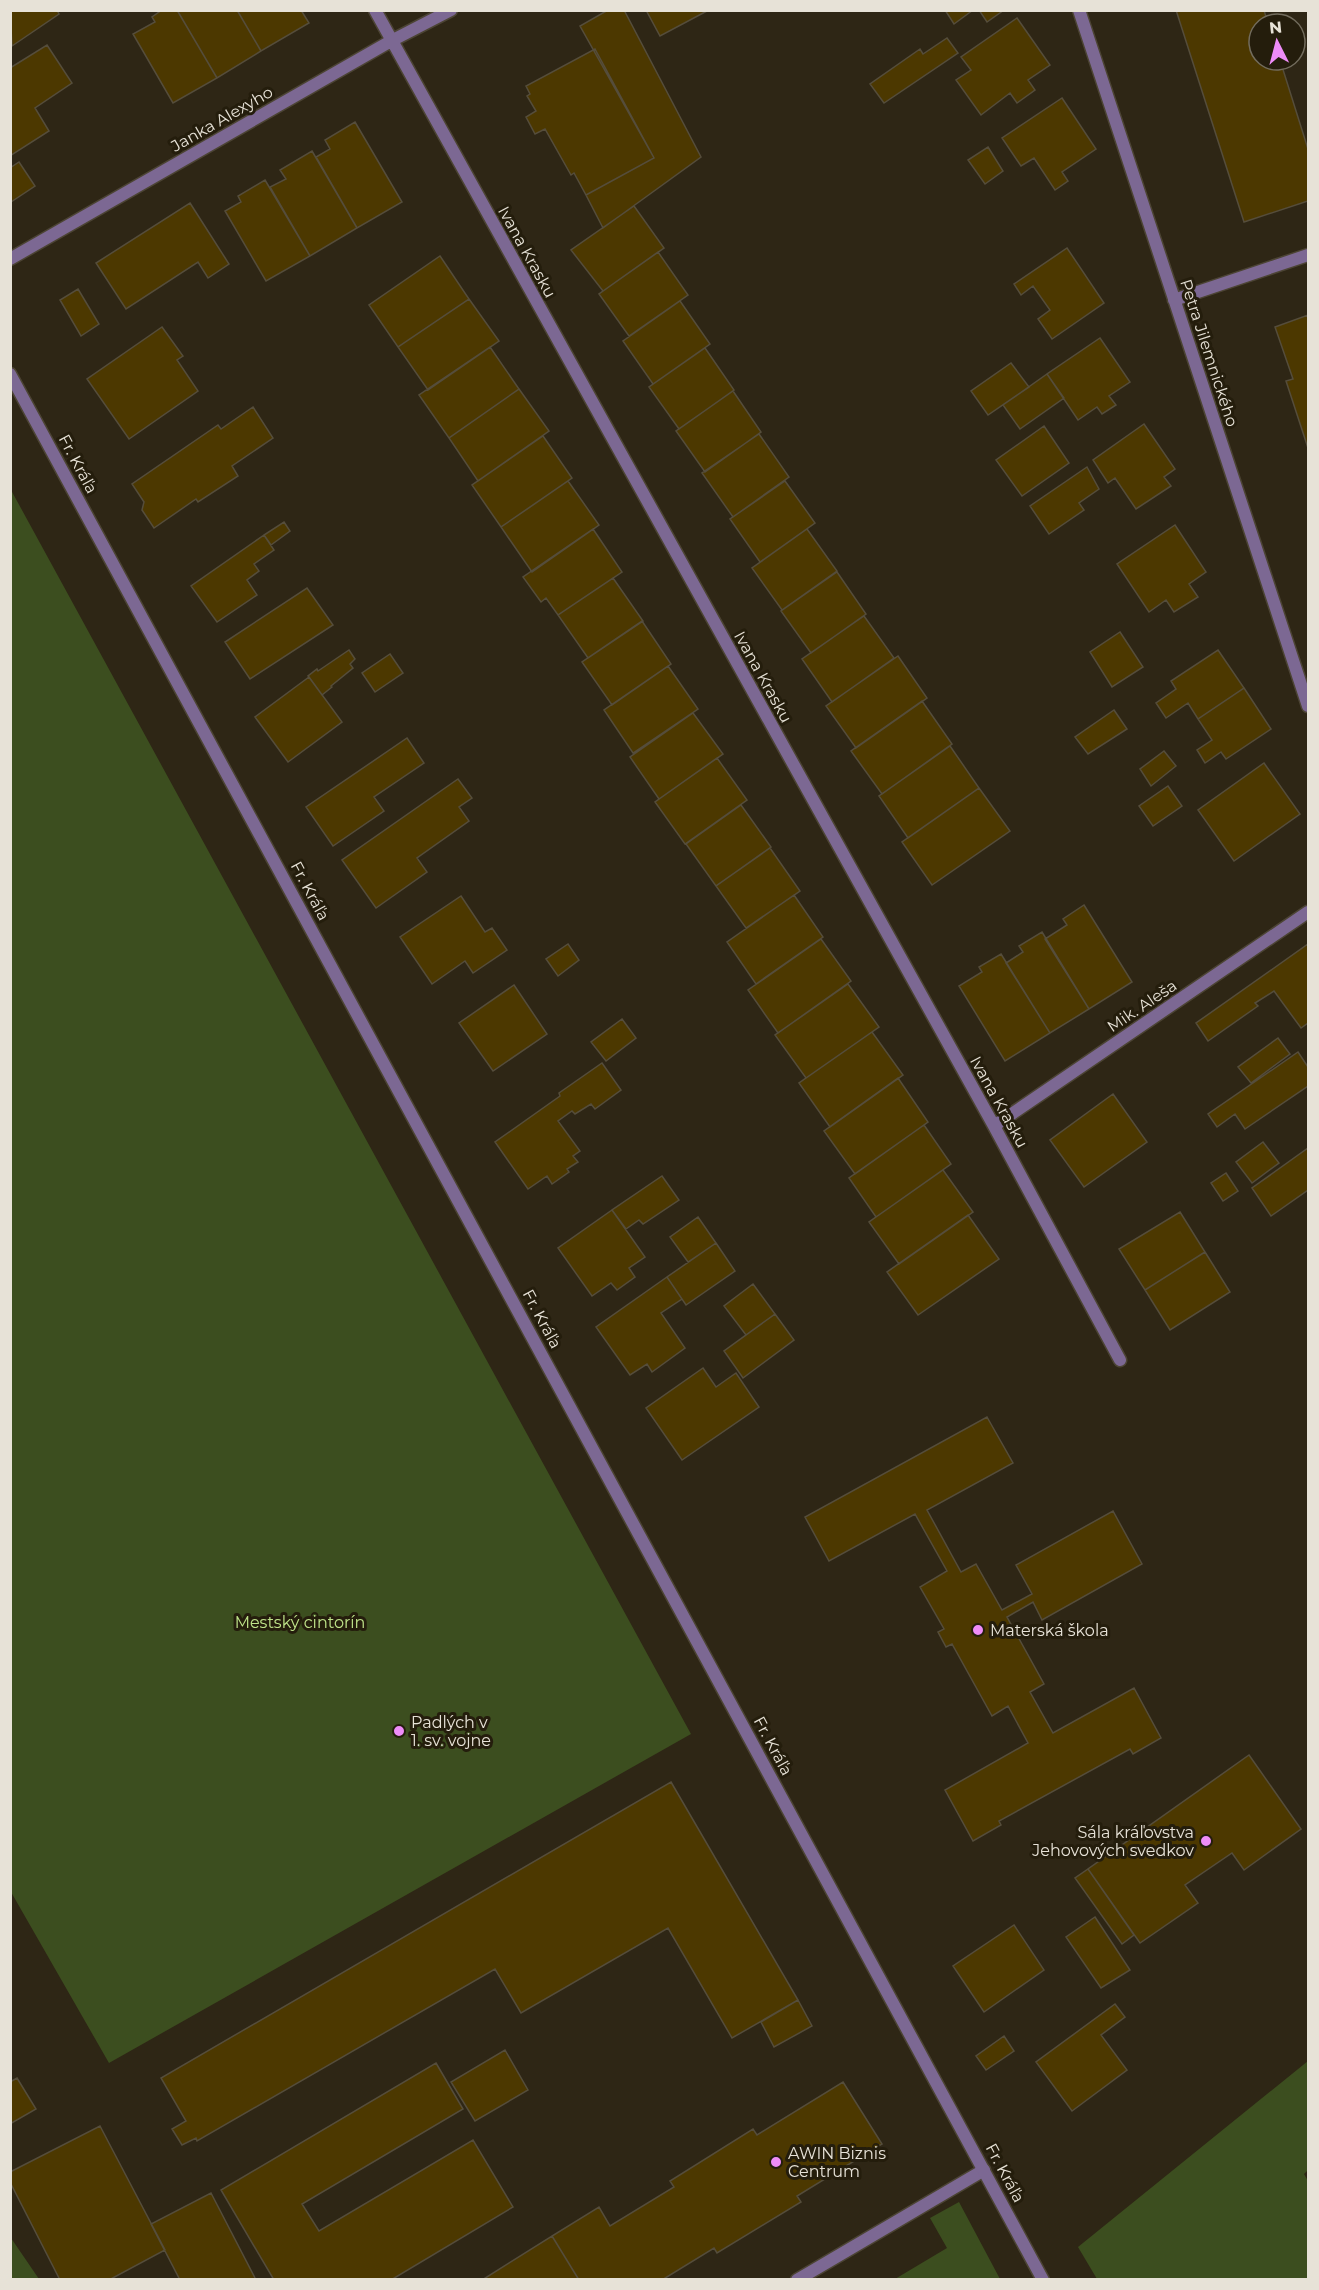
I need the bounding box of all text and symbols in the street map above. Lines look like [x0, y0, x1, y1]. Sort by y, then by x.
north arrow [1247, 12, 1307, 72]
text: N [1268, 17, 1283, 38]
street label: Janka Alexyho [167, 82, 276, 156]
street label: Ivana Krasku [494, 203, 560, 301]
street label: Petra Jilemnického [1176, 277, 1242, 429]
street label: Fr. Kráľa [55, 431, 101, 497]
street label: Ivana Krasku [730, 628, 796, 726]
street label: Fr. Kráľa [287, 858, 333, 924]
street label: Mik. Aleša [1104, 976, 1180, 1036]
street label: Ivana Krasku [966, 1053, 1032, 1151]
street label: Fr. Kráľa [519, 1286, 565, 1352]
park label: Mestský cintorín [235, 1613, 365, 1632]
place label: Materská škola [990, 1621, 1109, 1640]
marker: Materská škola [971, 1623, 985, 1637]
place label: Padlých v 1. sv. vojne [411, 1713, 491, 1750]
street label: Fr. Kráľa [750, 1713, 796, 1779]
marker: Padlých v 1. sv. vojne [392, 1724, 406, 1738]
place label: Sála kráľovstva Jehovových svedkov [1031, 1823, 1194, 1860]
marker: Sála kráľovstva Jehovových svedkov [1199, 1834, 1213, 1848]
street label: Fr. Kráľa [982, 2140, 1028, 2206]
place label: AWIN Biznis Centrum [788, 2144, 886, 2181]
marker: AWIN Biznis Centrum [769, 2155, 783, 2169]

